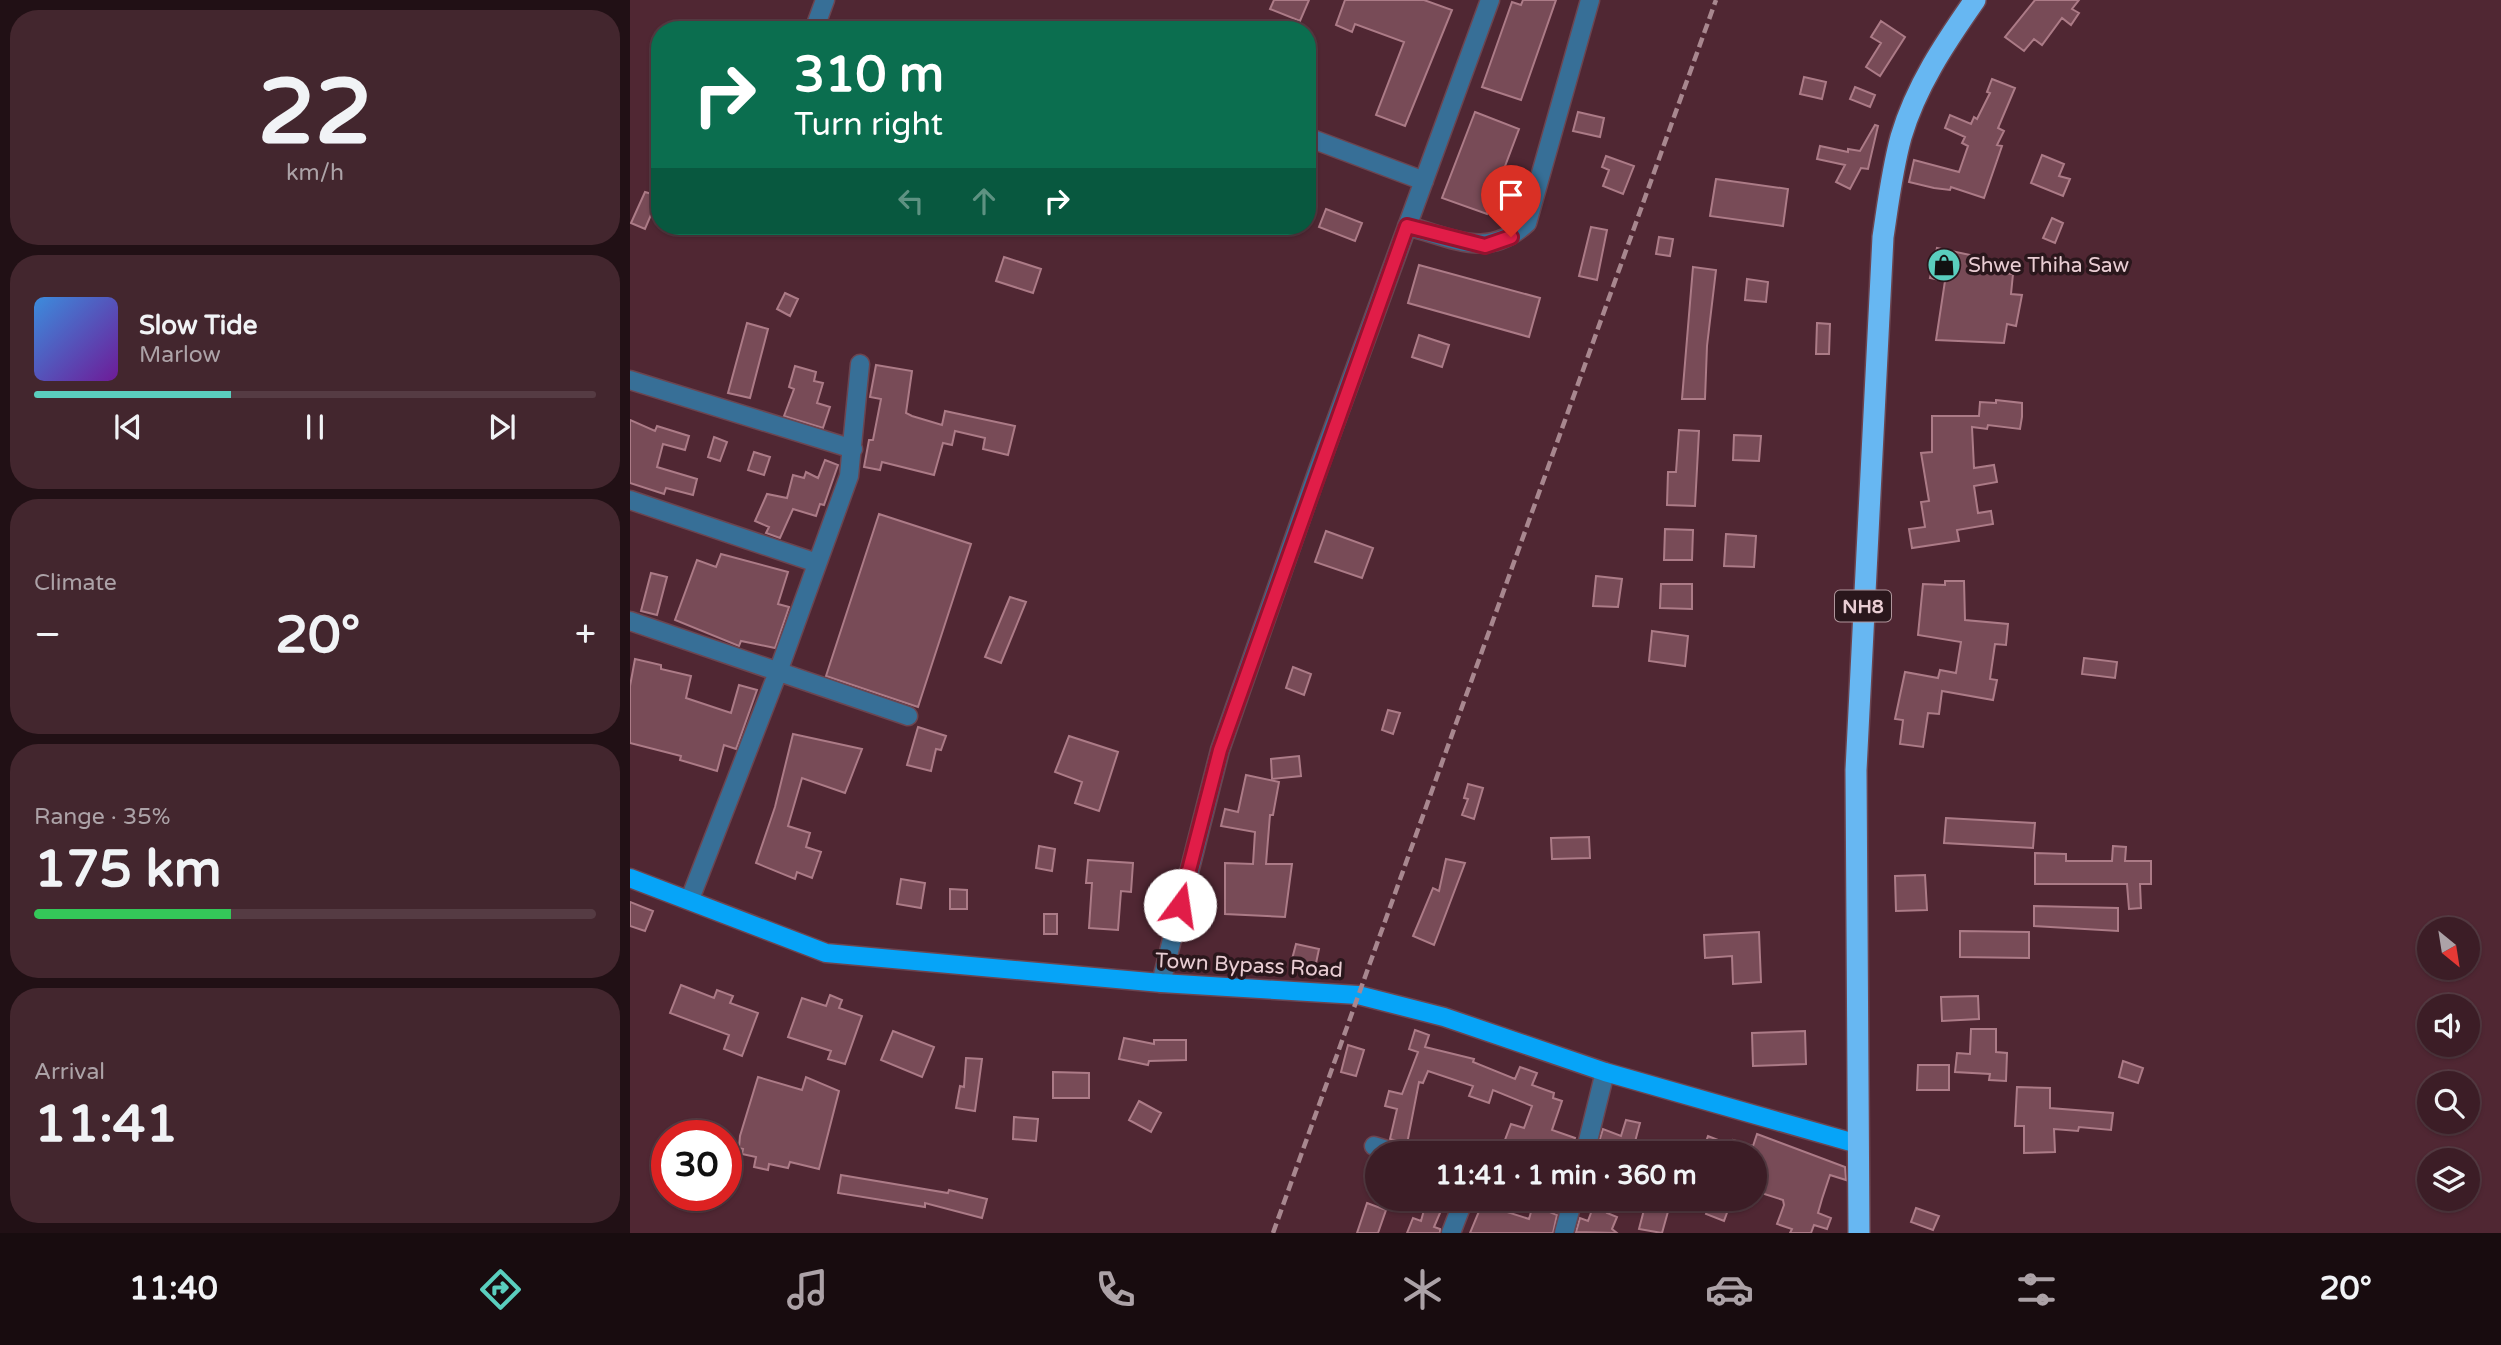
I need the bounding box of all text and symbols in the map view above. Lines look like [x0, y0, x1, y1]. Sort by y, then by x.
text: 310 m [794, 46, 944, 105]
icon: right [679, 49, 770, 140]
text: 22 [258, 58, 372, 168]
text: Turn right [794, 106, 943, 144]
text: km/h [286, 159, 344, 187]
pin [1481, 165, 1541, 237]
icon: arrive [1492, 176, 1530, 214]
icon: left [892, 182, 930, 220]
icon: ahead [965, 182, 1003, 220]
icon: right [1038, 182, 1076, 220]
shop icon: Shwe Thiha Saw [1925, 246, 1963, 284]
place label: Shwe Thiha Saw [1968, 253, 2129, 278]
text: Slow Tide [139, 310, 257, 341]
text: Marlow [139, 341, 221, 369]
icon: previous [109, 408, 147, 446]
icon: pause [296, 408, 334, 446]
icon: next [483, 408, 521, 446]
text: Climate [34, 569, 117, 597]
road number: NH8 [1835, 590, 1891, 622]
text: 20° [275, 604, 360, 667]
text: − [34, 612, 61, 658]
text: + [575, 612, 596, 658]
text: Range · 35% [34, 803, 170, 831]
text: 175 km [34, 838, 222, 901]
position arrow [1143, 868, 1217, 942]
north arrow [2417, 917, 2480, 980]
map controls [2417, 917, 2480, 1211]
street label: Town Bypass Road [1154, 948, 1343, 983]
button: sound [2417, 994, 2480, 1057]
text: Arrival [34, 1058, 105, 1086]
button: search [2417, 1071, 2480, 1134]
text: 11:41 [34, 1093, 178, 1156]
speed limit sign: 30 [651, 1120, 742, 1211]
button: layers [2417, 1148, 2480, 1211]
text: 11:41 · 1 min · 360 m [1435, 1160, 1697, 1191]
icon: directions [476, 1265, 525, 1314]
icon: music [783, 1265, 832, 1314]
icon: phone [1091, 1265, 1140, 1314]
icon: climate [1398, 1265, 1447, 1314]
icon: car [1705, 1265, 1754, 1314]
icon: filters [2012, 1265, 2061, 1314]
text: 11:40 [129, 1270, 218, 1308]
text: 20° [2319, 1270, 2372, 1308]

